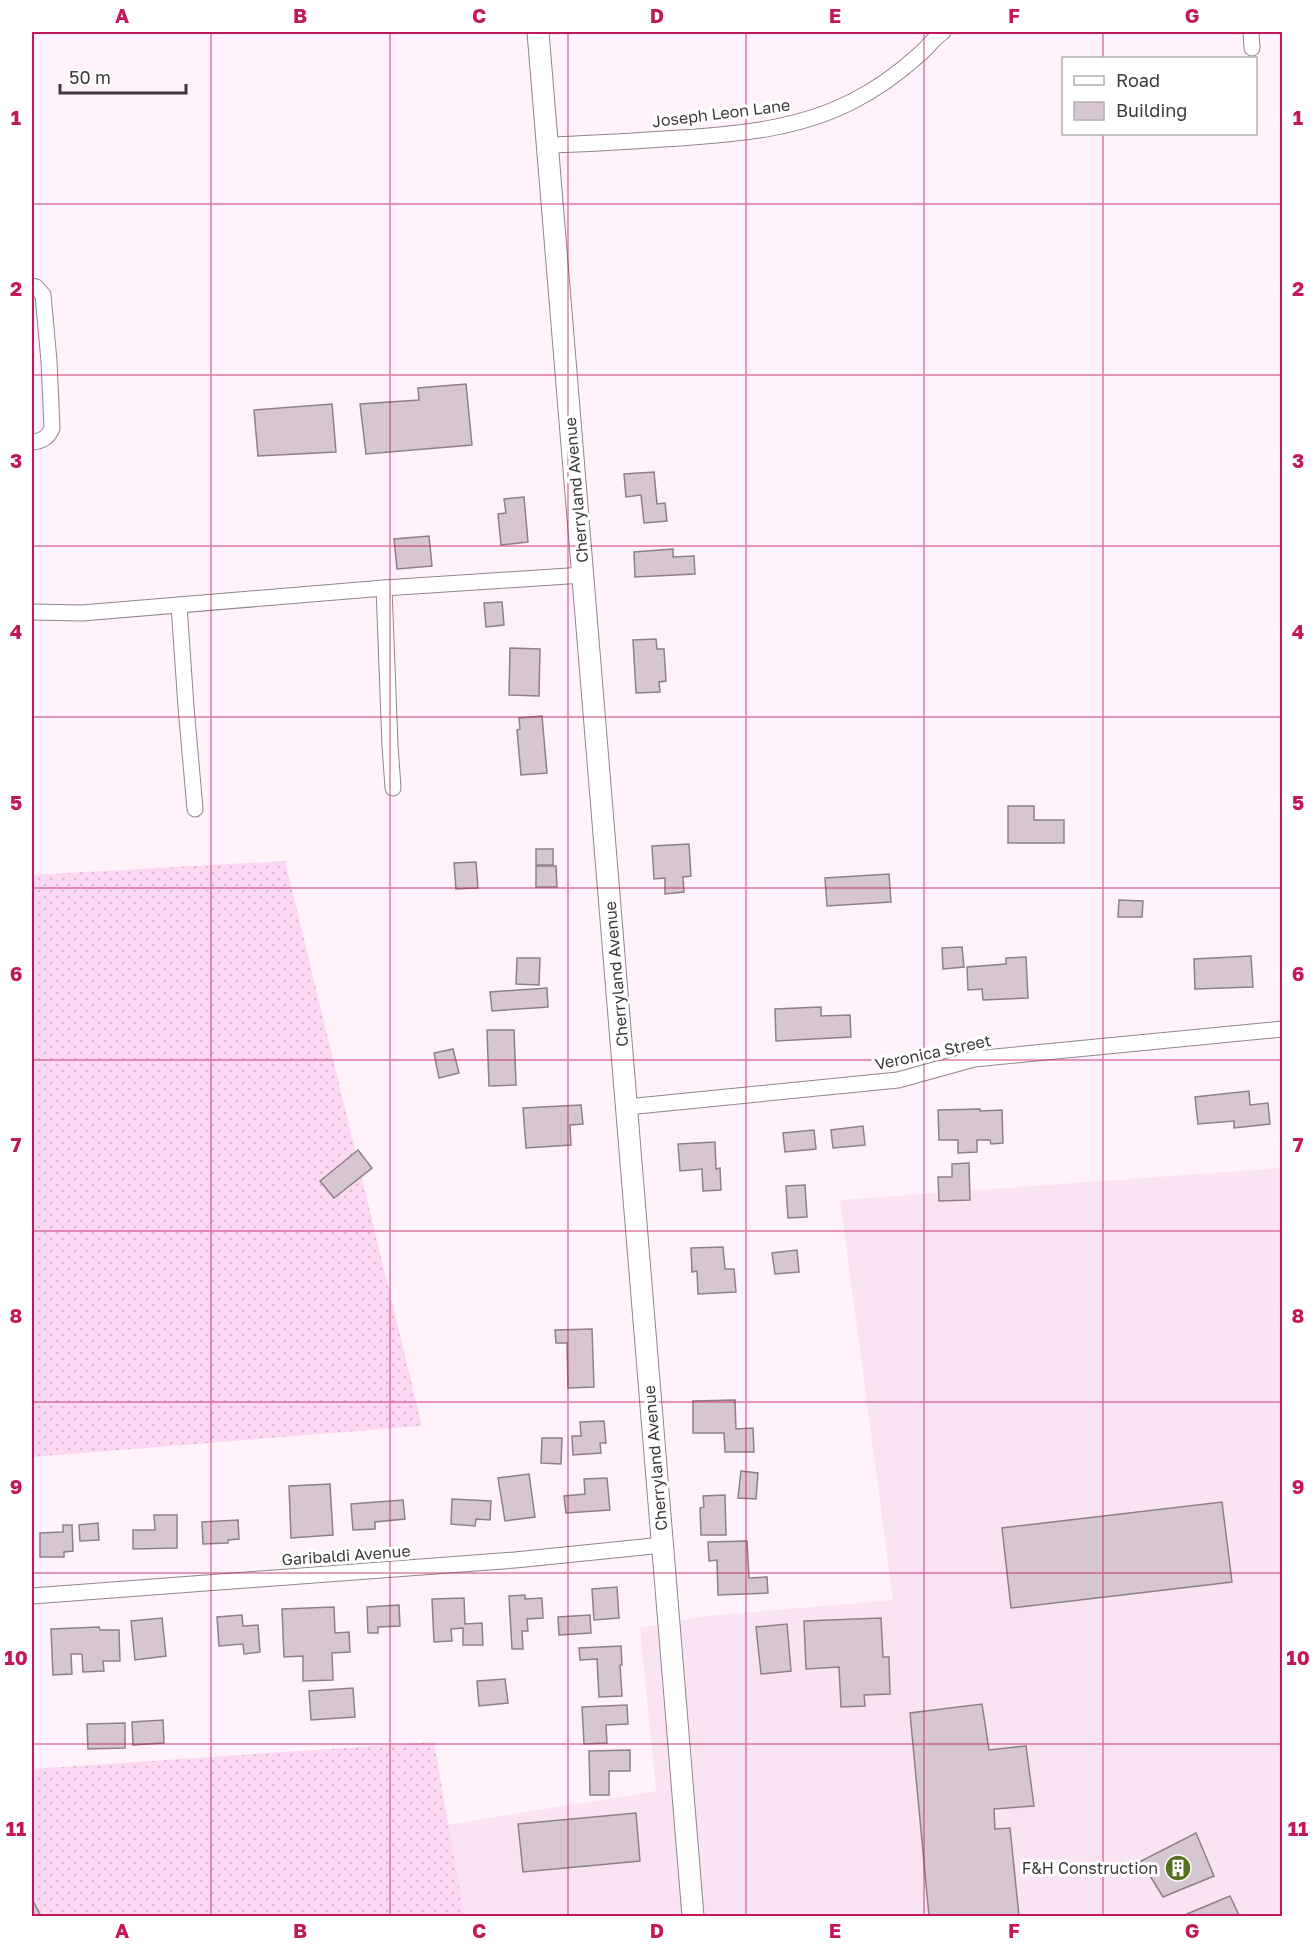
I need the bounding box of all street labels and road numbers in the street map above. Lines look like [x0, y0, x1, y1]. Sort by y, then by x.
street label: Joseph Leon Lane [651, 95, 791, 131]
street label: Cherryland Avenue [560, 416, 592, 564]
street label: Cherryland Avenue [600, 900, 632, 1048]
street label: Veronica Street [873, 1030, 993, 1074]
street label: Cherryland Avenue [639, 1384, 671, 1532]
street label: Garibaldi Avenue [281, 1541, 411, 1569]

